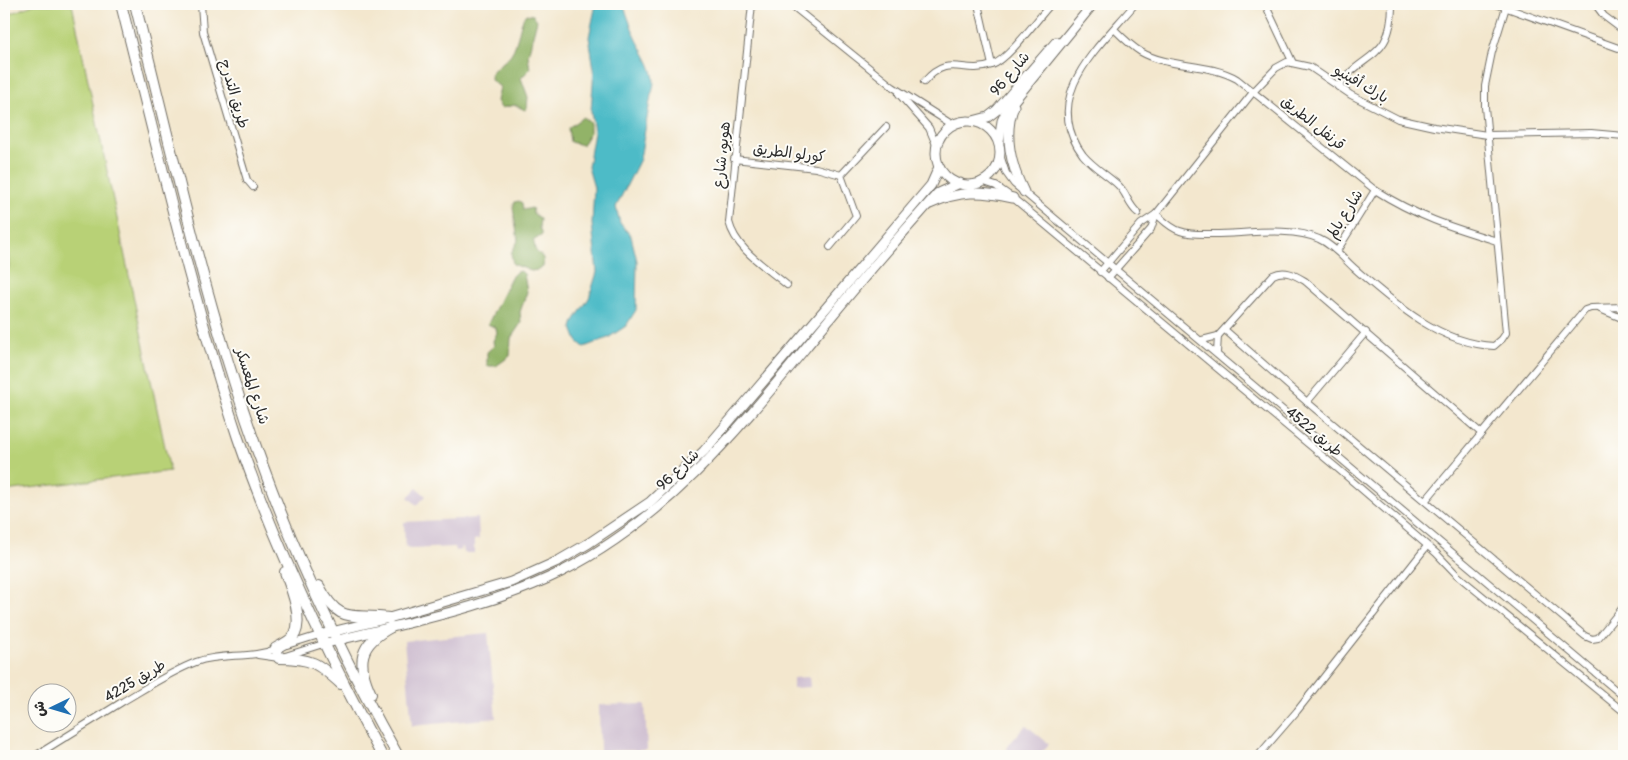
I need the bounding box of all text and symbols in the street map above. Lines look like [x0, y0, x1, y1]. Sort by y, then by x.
street label: شارع 96 [986, 48, 1034, 100]
street label: طريق التدرج [215, 57, 253, 131]
street label: بارك أفينيو [1329, 60, 1392, 108]
street label: قرنفل الطريق [1277, 91, 1349, 155]
street label: هوبو، شارع [709, 120, 735, 190]
street label: كورلو الطريق [752, 139, 826, 167]
street label: شارع بالم [1323, 186, 1368, 243]
street label: شارع المعسكر [230, 343, 273, 427]
street label: طريق 4522 [1282, 403, 1346, 461]
street label: شارع 96 [653, 445, 703, 495]
street label: طريق 4225 [101, 655, 169, 707]
north arrow [28, 682, 78, 732]
text: ش [30, 701, 49, 718]

